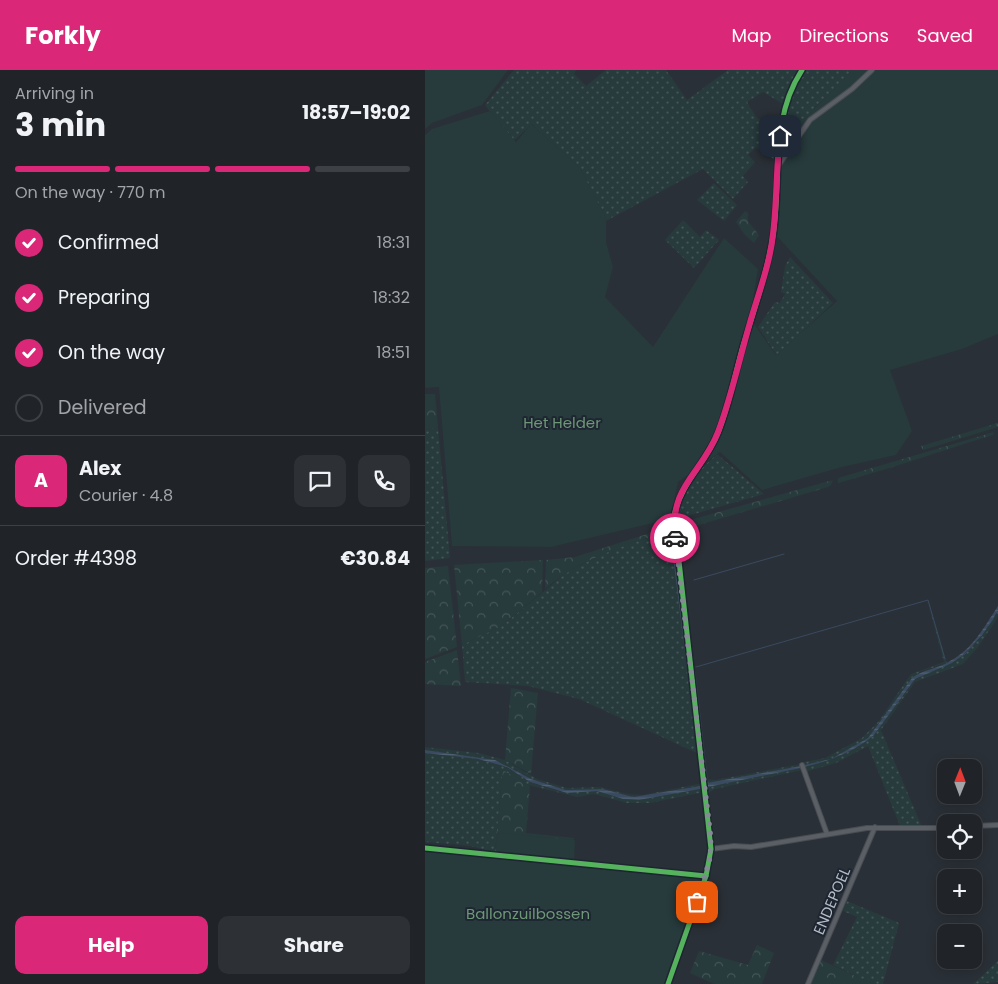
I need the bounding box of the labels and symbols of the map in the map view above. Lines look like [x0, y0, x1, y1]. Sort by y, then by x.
pin [759, 115, 801, 157]
park label: Het Helder [523, 412, 601, 433]
courier [650, 513, 700, 563]
north arrow [937, 759, 983, 804]
street label: ENDEPOEL [808, 863, 855, 938]
pin [676, 881, 718, 923]
park label: Ballonzuilbossen [466, 903, 590, 924]

